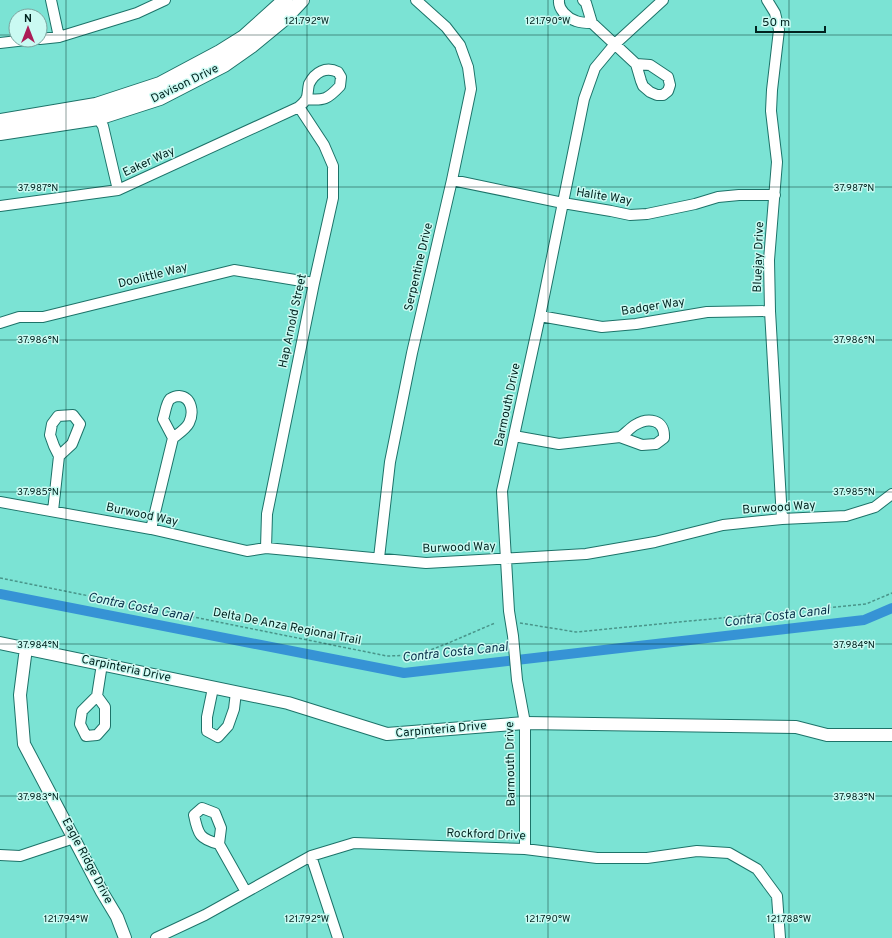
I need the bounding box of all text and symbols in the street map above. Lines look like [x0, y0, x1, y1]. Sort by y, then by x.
north arrow [8, 8, 48, 48]
scale bar [756, 8, 825, 34]
text: N [24, 12, 32, 26]
text: 121.792°W [285, 15, 329, 28]
text: 121.790°W [526, 15, 570, 28]
text: 50 m [762, 15, 790, 31]
street label: Davison Drive [148, 61, 222, 107]
street label: Eaker Way [120, 143, 178, 181]
text: 37.987°N [18, 182, 58, 195]
text: 37.987°N [834, 182, 874, 195]
street label: Halite Way [575, 185, 633, 209]
street label: Serpentine Drive [401, 221, 437, 313]
street label: Bluejay Drive [750, 221, 768, 293]
street label: Doolittle Way [117, 260, 189, 292]
street label: Hap Arnold Street [275, 273, 311, 369]
street label: Badger Way [620, 294, 686, 320]
text: 37.986°N [17, 334, 59, 347]
text: 37.986°N [833, 334, 875, 347]
street label: Barmouth Drive [491, 362, 525, 448]
text: 37.985°N [17, 486, 59, 499]
text: 37.985°N [833, 486, 875, 499]
street label: Burwood Way [742, 497, 816, 519]
street label: Burwood Way [104, 500, 180, 530]
street label: Burwood Way [422, 539, 496, 557]
water label: Contra Costa Canal [86, 590, 194, 626]
water label: Contra Costa Canal [723, 602, 831, 631]
street label: Delta De Anza Regional Trail [212, 605, 362, 649]
text: 37.984°N [17, 639, 59, 652]
water label: Contra Costa Canal [401, 639, 509, 667]
text: 37.984°N [833, 639, 875, 652]
street label: Carpinteria Drive [80, 652, 172, 686]
street label: Carpinteria Drive [395, 718, 487, 742]
street label: Barmouth Drive [502, 721, 520, 807]
text: 37.983°N [17, 791, 59, 804]
text: 37.983°N [833, 791, 875, 804]
street label: Eagle Ridge Drive [58, 815, 116, 907]
street label: Rockford Drive [446, 826, 526, 844]
text: 121.794°W [44, 913, 88, 926]
text: 121.792°W [285, 913, 329, 926]
text: 121.790°W [526, 913, 570, 926]
text: 121.788°W [767, 913, 811, 926]

